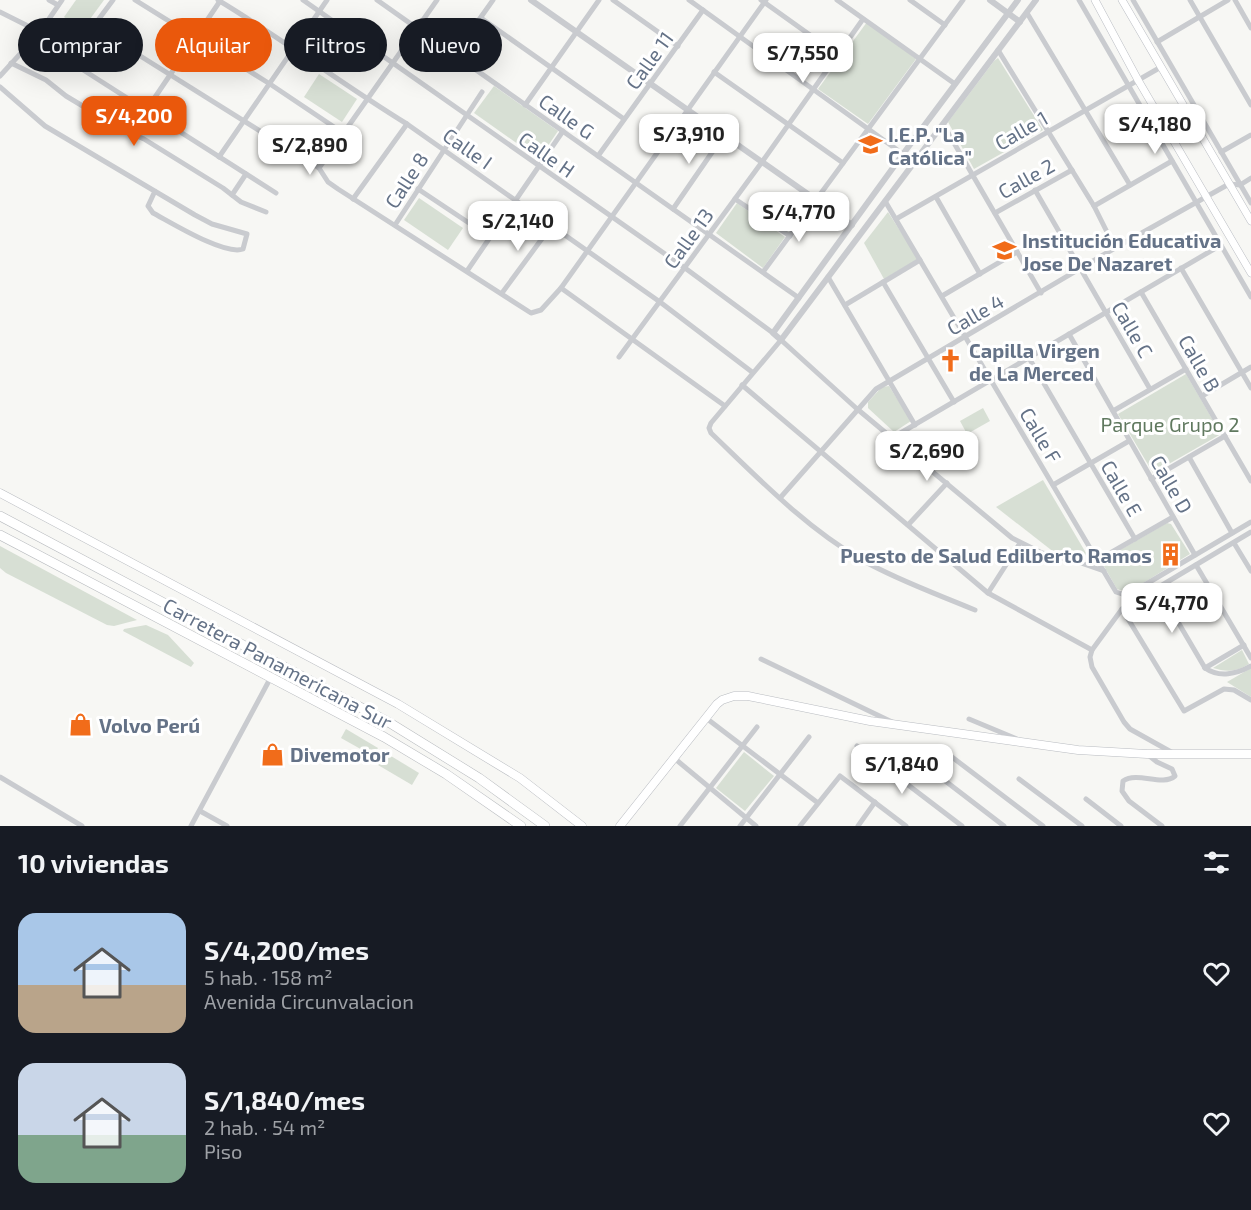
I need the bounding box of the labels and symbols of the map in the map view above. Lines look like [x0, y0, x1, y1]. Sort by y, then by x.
street label: Calle 11 [620, 26, 678, 94]
pin: S/7,550 [748, 33, 858, 84]
street label: Calle G [535, 88, 599, 144]
pin: S/4,200 [79, 96, 189, 147]
pin: S/4,180 [1100, 104, 1210, 155]
street label: Calle 1 [990, 105, 1052, 155]
pin: S/3,910 [634, 114, 744, 165]
street label: Calle I [439, 122, 497, 174]
place label: I.E.P. "La Católica" [888, 122, 972, 169]
pin: S/2,890 [255, 125, 365, 176]
street label: Calle H [514, 126, 580, 182]
school or university icon: I.E.P. "La Católica" [857, 132, 883, 158]
street label: Calle 8 [379, 148, 433, 212]
street label: Calle 2 [994, 153, 1058, 203]
pin: S/4,770 [744, 192, 854, 243]
pin: S/2,140 [463, 201, 573, 252]
street label: Calle 13 [658, 203, 718, 273]
place label: Institución Educativa Jose De Nazaret [1022, 228, 1221, 275]
school or university icon: Institución Educativa Jose De Nazaret [991, 238, 1017, 264]
street label: Calle 4 [942, 288, 1008, 340]
street label: Calle C [1107, 297, 1159, 361]
street label: Calle B [1174, 330, 1226, 396]
place label: Capilla Virgen de La Merced [969, 338, 1100, 385]
church icon: Capilla Virgen de La Merced [938, 348, 964, 374]
street label: Calle F [1015, 403, 1067, 467]
park label: Parque Grupo 2 [1100, 412, 1240, 436]
pin: S/2,690 [872, 431, 982, 482]
street label: Calle D [1146, 451, 1198, 517]
street label: Calle E [1096, 456, 1148, 520]
building icon: Puesto de Salud Edilberto Ramos [1157, 542, 1183, 568]
place label: Puesto de Salud Edilberto Ramos [840, 543, 1152, 567]
pin: S/4,770 [1117, 583, 1227, 634]
street label: Carretera Panamericana Sur [159, 592, 397, 734]
shop icon: Volvo Perú [68, 712, 94, 738]
place label: Volvo Perú [99, 713, 200, 737]
shop icon: Divemotor [259, 741, 285, 767]
place label: Divemotor [290, 742, 390, 766]
pin: S/1,840 [847, 744, 957, 795]

